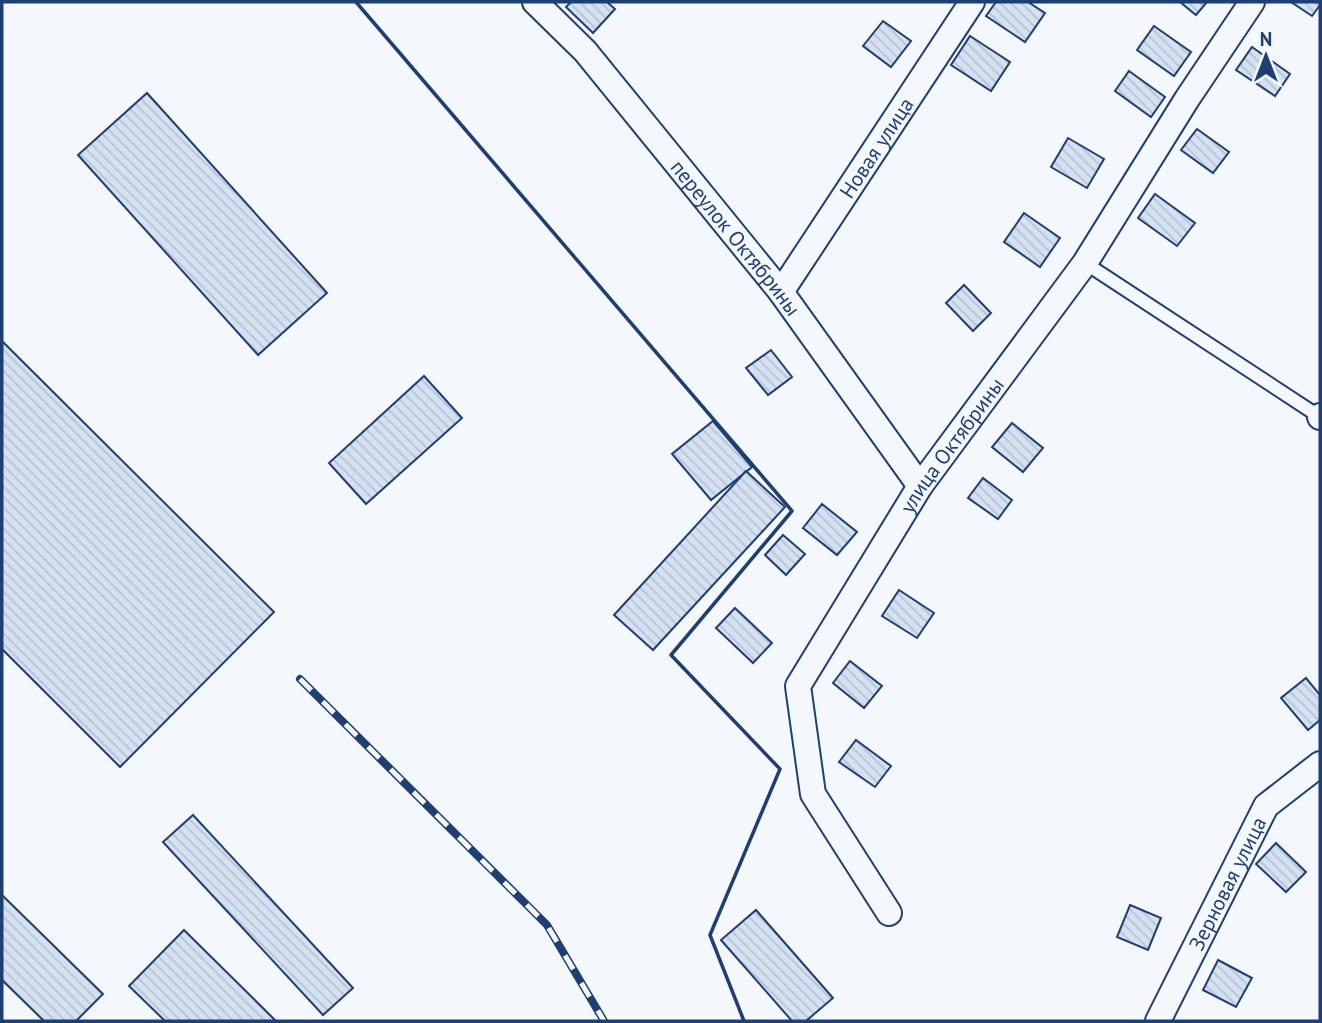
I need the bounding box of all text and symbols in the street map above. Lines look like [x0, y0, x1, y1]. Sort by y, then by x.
north arrow [1231, 21, 1301, 91]
text: N [1260, 27, 1272, 51]
street label: Новая улица [833, 92, 919, 203]
street label: переулок Октябрины [665, 154, 807, 321]
street label: улица Октябрины [893, 372, 1009, 518]
street label: Зерновая улица [1182, 812, 1272, 955]

